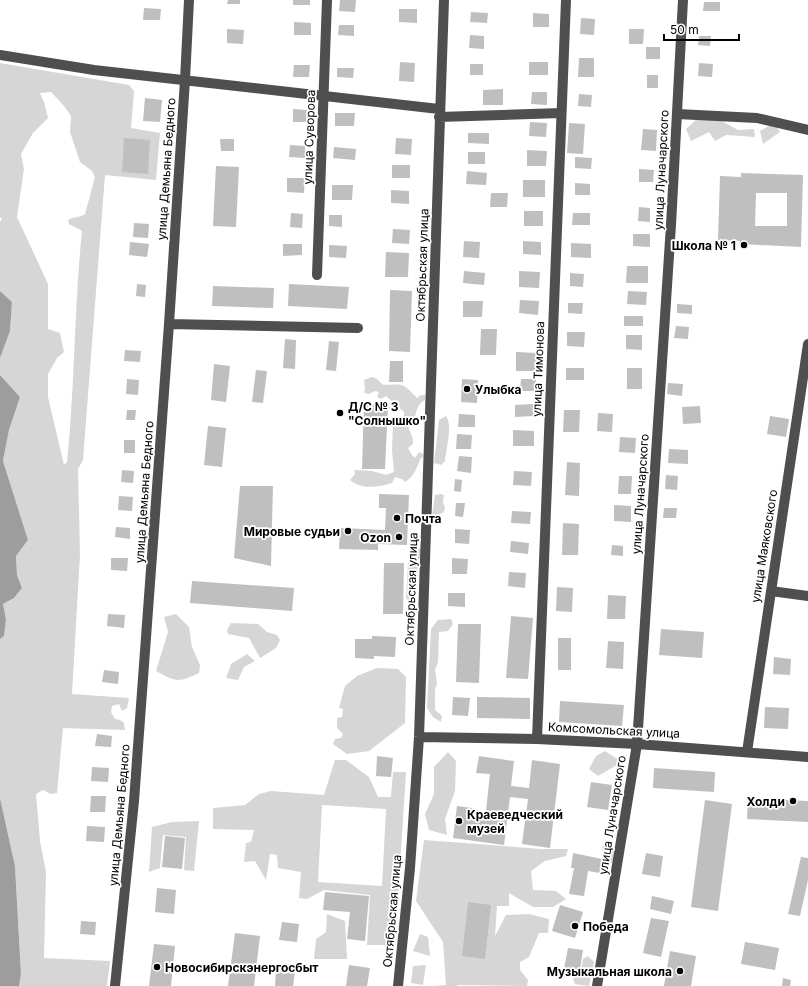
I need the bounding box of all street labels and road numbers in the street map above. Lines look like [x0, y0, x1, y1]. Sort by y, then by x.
street label: улица Суворова [300, 89, 318, 185]
street label: улица Демьяна Бедного [154, 97, 178, 241]
street label: улица Луначарского [650, 109, 672, 231]
street label: Октябрьская улица [413, 208, 431, 322]
street label: улица Тимонова [529, 321, 547, 417]
street label: улица Демьяна Бедного [132, 420, 156, 564]
street label: улица Луначарского [628, 433, 652, 555]
street label: улица Маяковского [748, 488, 780, 604]
street label: Октябрьская улица [402, 532, 420, 646]
street label: Комсомольская улица [548, 719, 680, 741]
street label: улица Демьяна Бедного [105, 743, 133, 887]
street label: улица Луначарского [595, 754, 629, 876]
street label: Октябрьская улица [380, 854, 404, 968]

